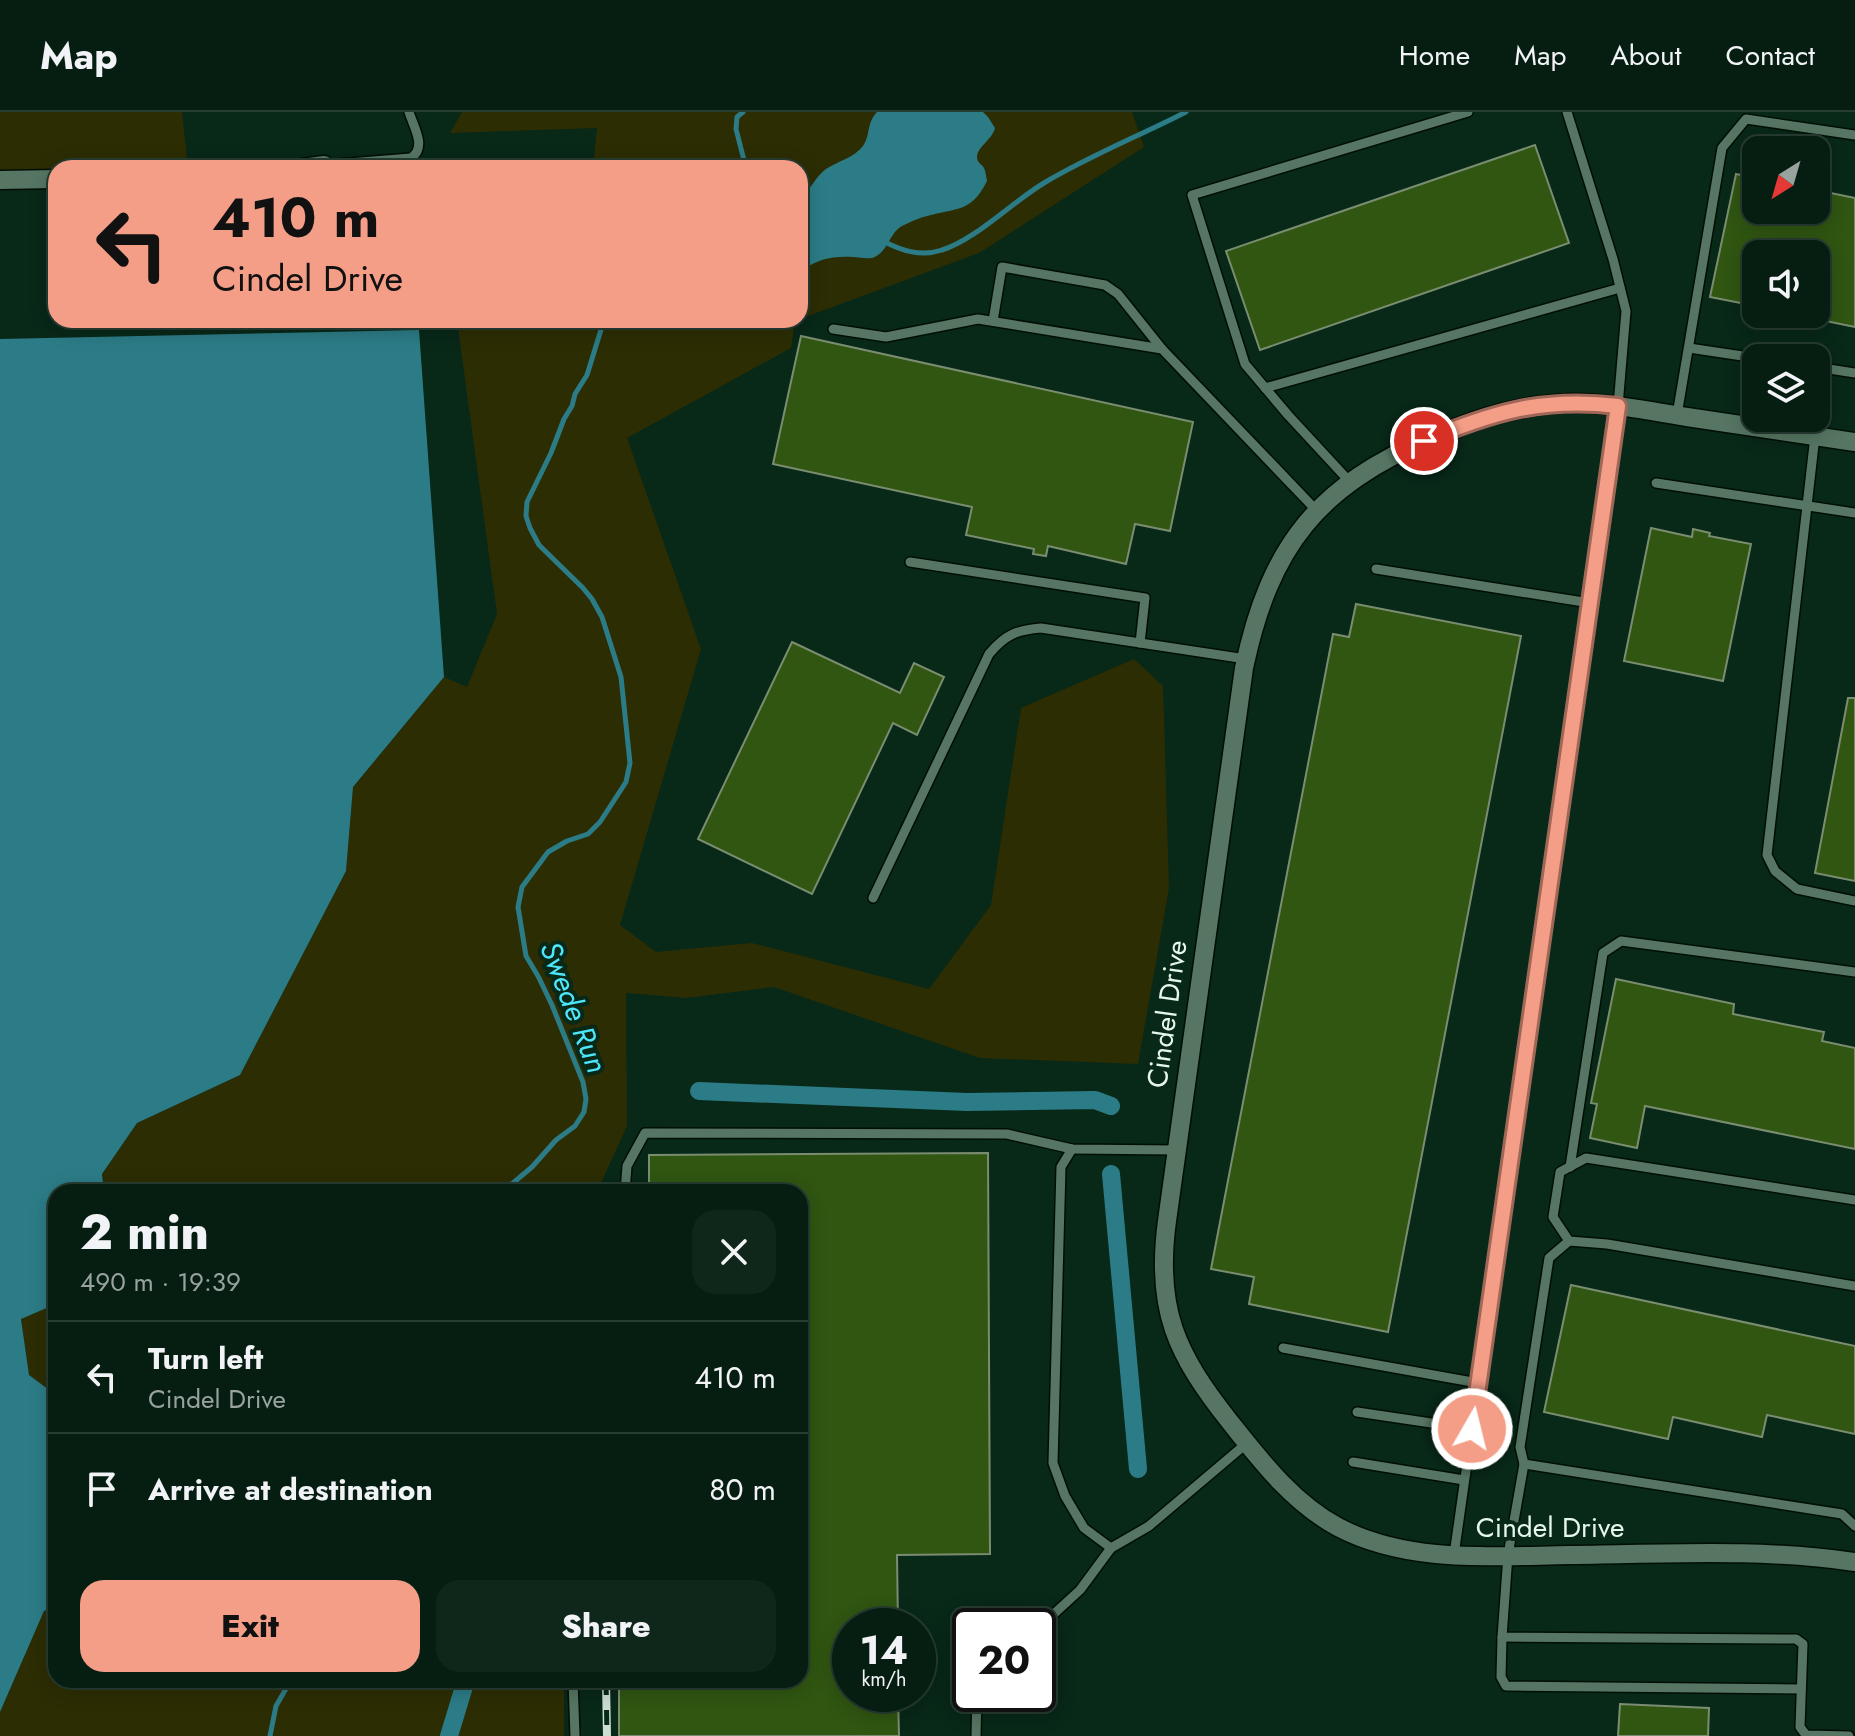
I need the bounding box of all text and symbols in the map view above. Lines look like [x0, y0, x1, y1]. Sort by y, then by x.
text: Map [40, 28, 118, 83]
text: Home [1399, 35, 1470, 76]
text: Map [1514, 35, 1566, 76]
text: About [1610, 35, 1682, 76]
text: Contact [1726, 35, 1815, 76]
north arrow [1742, 136, 1830, 224]
map controls [1742, 136, 1830, 432]
text: 410 m [212, 177, 379, 258]
icon: left [80, 192, 184, 296]
button: sound [1742, 240, 1830, 328]
text: Cindel Drive [212, 252, 403, 304]
button: layers [1742, 344, 1830, 432]
pin [1390, 407, 1458, 475]
icon: arrive [1402, 419, 1446, 463]
water label: Swede Run [529, 935, 619, 1079]
street label: Cindel Drive [1136, 938, 1198, 1090]
text: 2 min [80, 1198, 209, 1267]
button: close [692, 1210, 776, 1294]
text: 490 m · 19:39 [80, 1263, 241, 1301]
text: Turn left [148, 1337, 263, 1380]
icon: left [80, 1355, 124, 1399]
text: 410 m [695, 1356, 776, 1399]
text: Cindel Drive [148, 1380, 286, 1418]
position arrow [1430, 1387, 1514, 1471]
icon: arrive [80, 1467, 124, 1511]
text: Arrive at destination [148, 1468, 433, 1511]
text: 80 m [709, 1468, 776, 1511]
street label: Cindel Drive [1476, 1507, 1624, 1548]
button: Exit [80, 1580, 420, 1672]
button: Share [436, 1580, 776, 1672]
speed limit sign: 20 [952, 1608, 1056, 1712]
text: 14 [860, 1621, 908, 1679]
text: km/h [861, 1665, 907, 1694]

